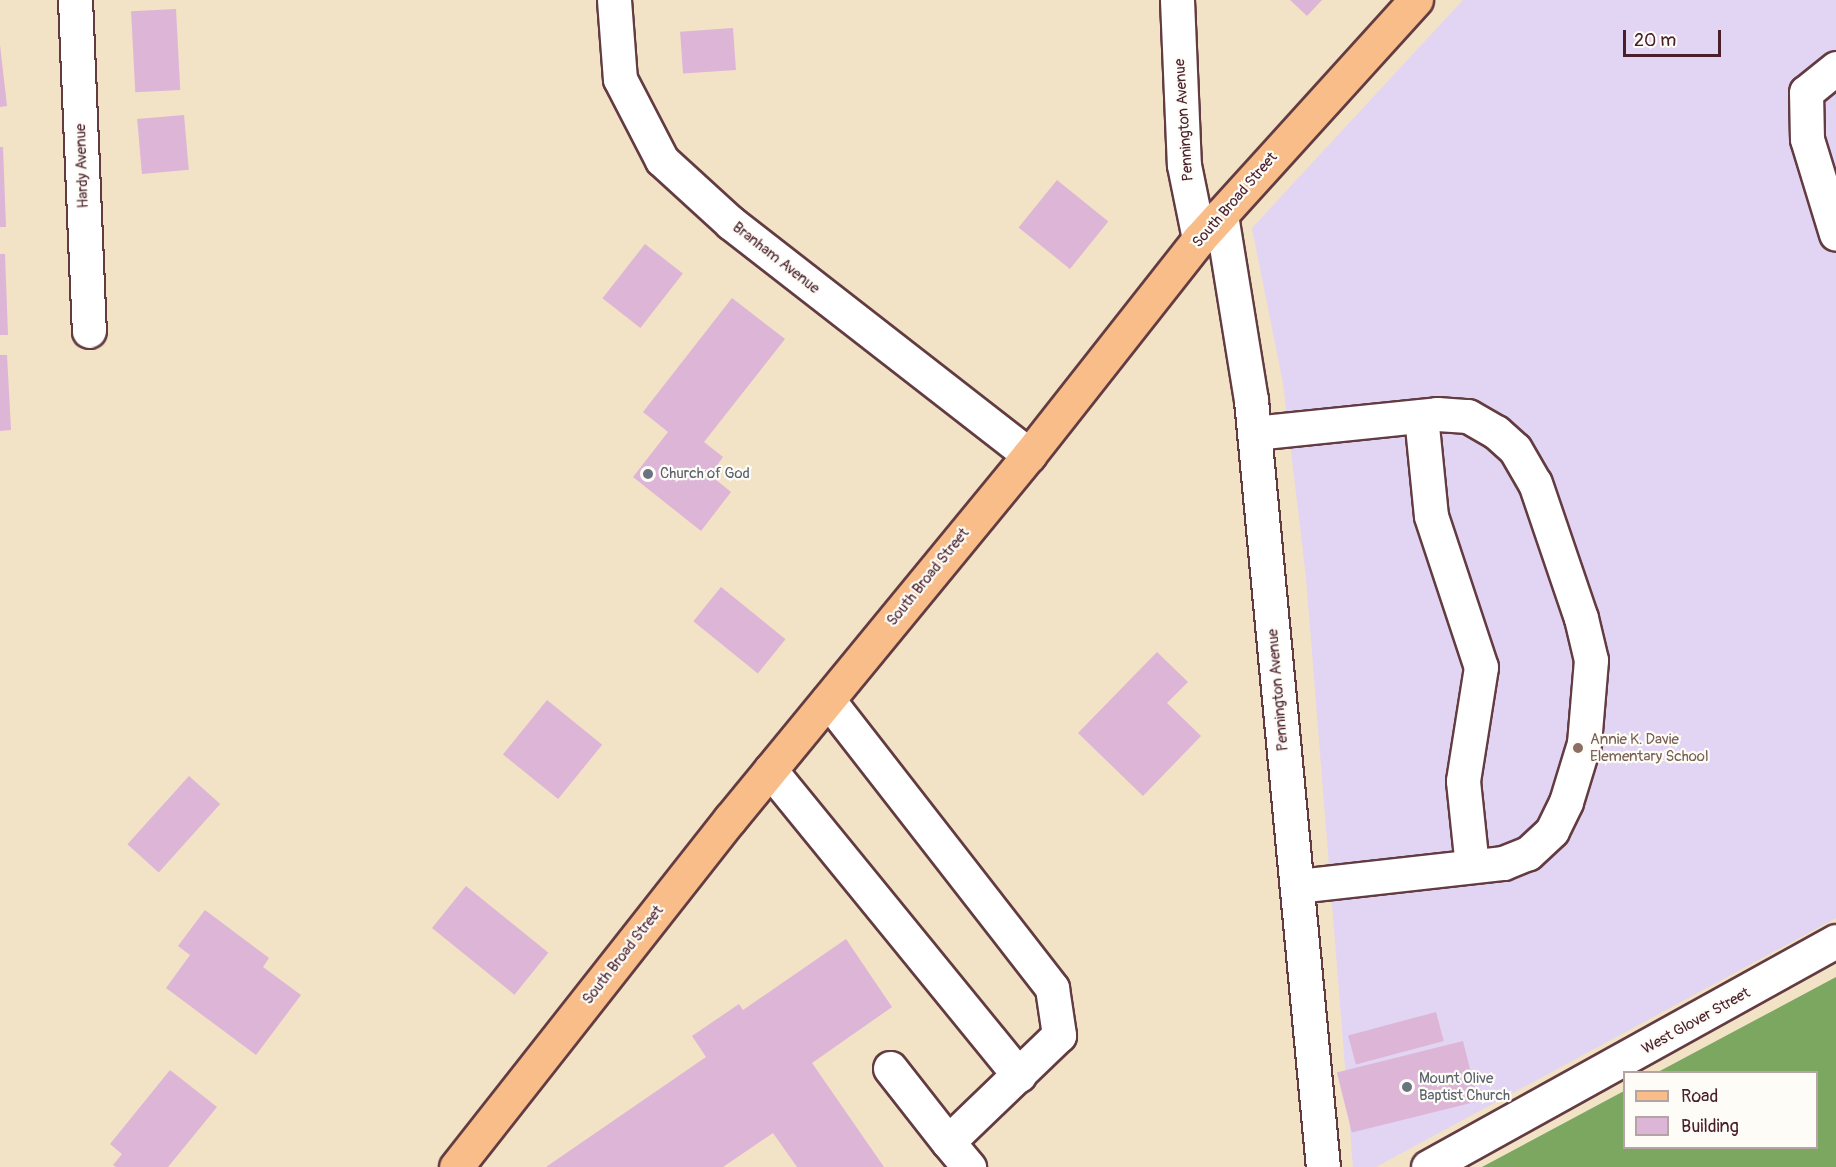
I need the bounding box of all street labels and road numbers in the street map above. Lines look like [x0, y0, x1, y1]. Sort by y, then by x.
street label: Pennington Avenue [1171, 58, 1197, 182]
street label: Hardy Avenue [72, 123, 92, 209]
street label: South Broad Street [1189, 149, 1281, 251]
street label: Branham Avenue [729, 218, 823, 298]
street label: South Broad Street [883, 524, 973, 630]
street label: Pennington Avenue [1264, 628, 1292, 752]
street label: South Broad Street [579, 902, 667, 1008]
street label: West Glover Street [1639, 984, 1753, 1058]

